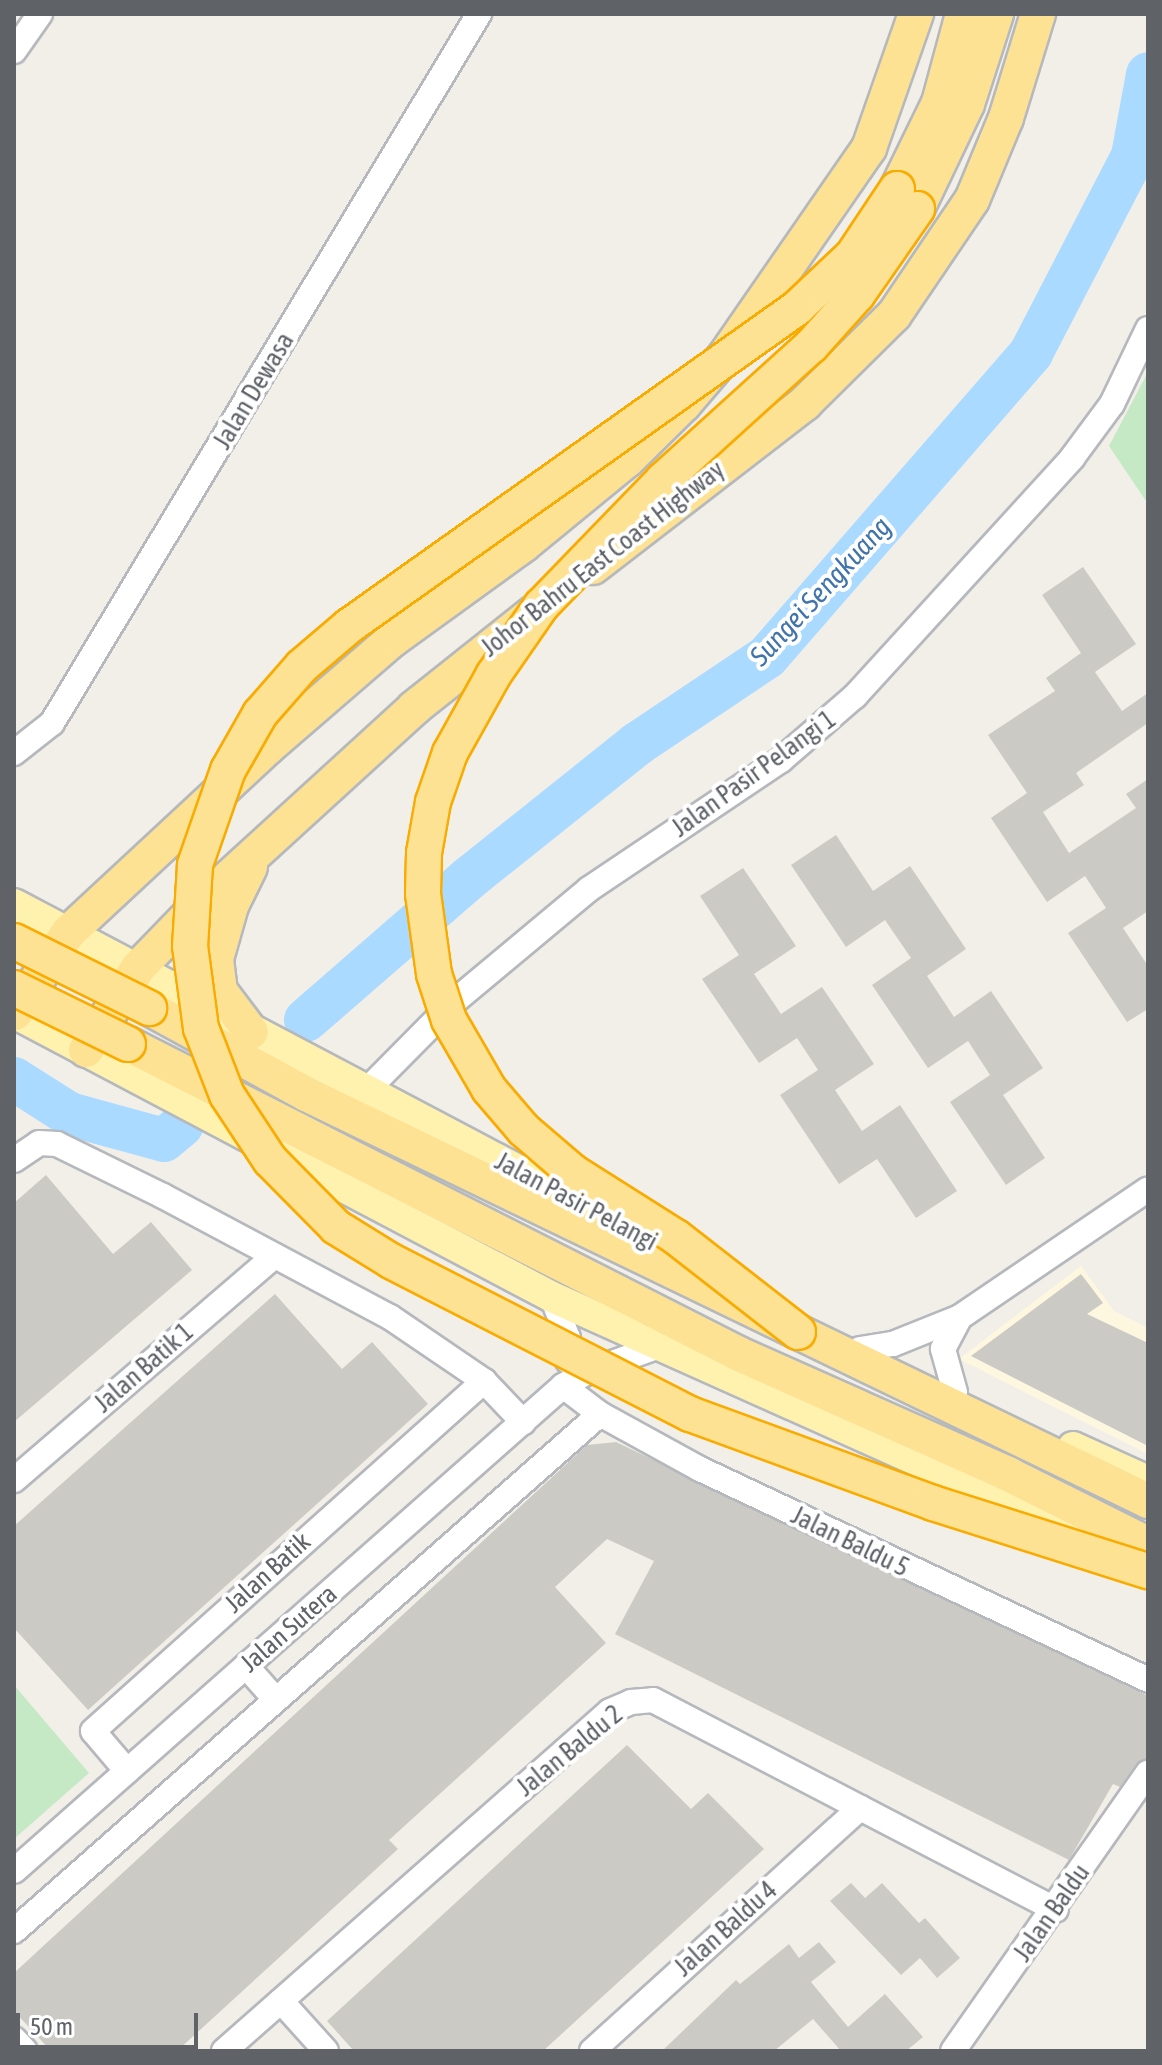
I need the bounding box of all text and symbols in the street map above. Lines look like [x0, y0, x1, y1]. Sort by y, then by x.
street label: Jalan Dewasa [207, 327, 301, 455]
street label: Johor Bahru East Coast Highway [475, 454, 731, 664]
water label: Sungei Sengkuang [742, 510, 898, 672]
street label: Jalan Pasir Pelangi 1 [666, 704, 842, 844]
street label: Jalan Pasir Pelangi [490, 1146, 662, 1258]
street label: Jalan Batik 1 [88, 1317, 200, 1419]
street label: Jalan Baldu 5 [786, 1500, 914, 1584]
street label: Jalan Batik [219, 1526, 317, 1620]
street label: Jalan Sutera [234, 1579, 344, 1679]
street label: Jalan Baldu 2 [511, 1699, 629, 1803]
street label: Jalan Baldu [1007, 1858, 1097, 1968]
street label: Jalan Baldu 4 [668, 1875, 784, 1983]
scale bar [20, 1997, 202, 2047]
text: 50 m [30, 2013, 73, 2040]

